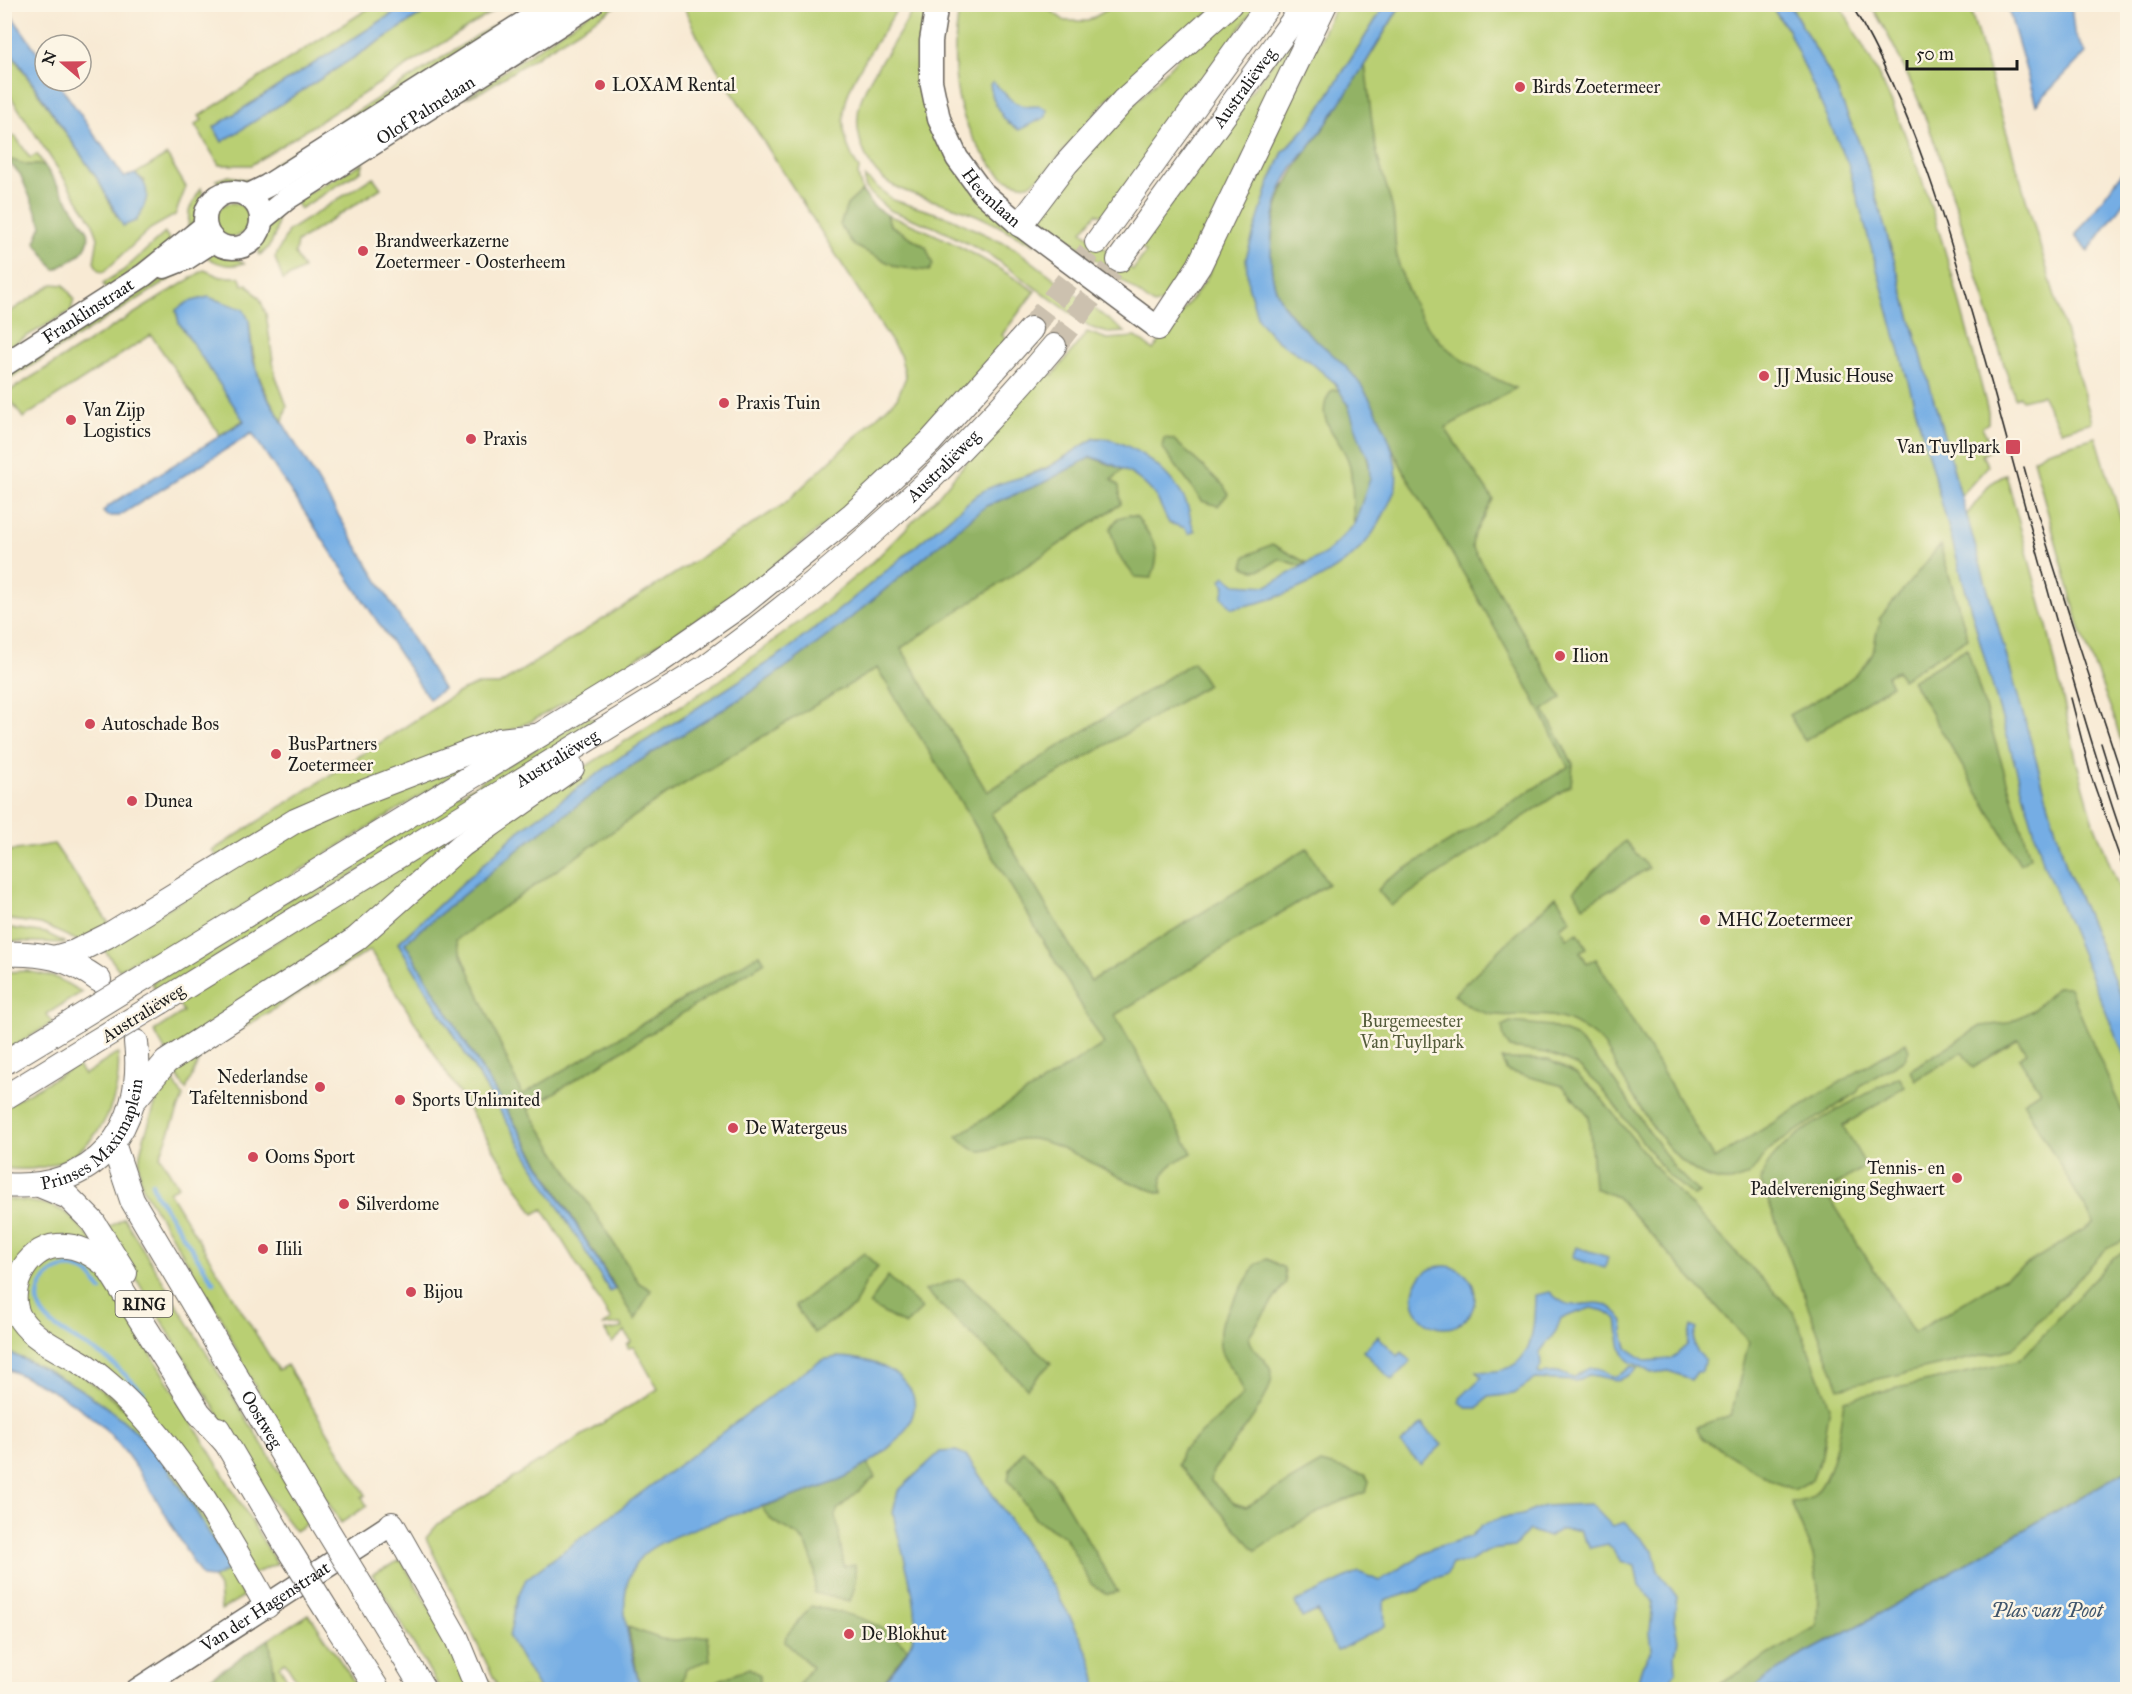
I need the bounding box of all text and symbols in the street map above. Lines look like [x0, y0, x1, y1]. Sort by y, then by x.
north arrow [33, 33, 93, 93]
scale bar [1907, 33, 2016, 71]
street label: Australiëweg [1207, 43, 1282, 133]
text: 50 m [1916, 43, 1954, 65]
text: N [38, 48, 61, 68]
street label: Olof Palmelaan [372, 71, 479, 150]
place label: LOXAM Rental [612, 74, 736, 96]
place label: Birds Zoetermeer [1532, 76, 1661, 98]
marker: LOXAM Rental [593, 78, 607, 92]
marker: Birds Zoetermeer [1513, 80, 1527, 94]
street label: Heemlaan [957, 164, 1026, 232]
place label: Brandweerkazerne Zoetermeer - Oosterheem [375, 230, 566, 273]
marker: Brandweerkazerne Zoetermeer - Oosterheem [356, 244, 370, 258]
street label: Franklinstraat [38, 273, 139, 348]
place label: JJ Music House [1774, 365, 1894, 388]
marker: JJ Music House [1757, 369, 1771, 383]
place label: Praxis Tuin [736, 392, 821, 414]
marker: Praxis Tuin [717, 396, 731, 410]
place label: Van Zijp Logistics [82, 399, 151, 443]
marker: Van Zijp Logistics [64, 413, 78, 427]
street label: Australiëweg [901, 425, 985, 507]
place label: Praxis [483, 428, 527, 450]
marker: Praxis [464, 432, 478, 446]
place label: Van Tuyllpark [1895, 436, 2001, 458]
marker: Van Tuyllpark [2004, 438, 2022, 456]
place label: Ilion [1572, 645, 1609, 667]
marker: Ilion [1553, 649, 1567, 663]
place label: Autoschade Bos [101, 713, 219, 735]
marker: Autoschade Bos [83, 717, 97, 731]
street label: Australiëweg [511, 724, 604, 793]
place label: BusPartners Zoetermeer [288, 733, 377, 776]
marker: BusPartners Zoetermeer [269, 747, 283, 761]
place label: Dunea [144, 790, 193, 812]
marker: Dunea [125, 794, 139, 808]
place label: MHC Zoetermeer [1717, 909, 1853, 931]
marker: MHC Zoetermeer [1698, 913, 1712, 927]
street label: Australiëweg [97, 979, 190, 1048]
park label: Burgemeester Van Tuyllpark [1359, 1010, 1464, 1053]
place label: Nederlandse Tafeltennisbond [189, 1066, 308, 1109]
street label: Prinses Maximaplein [39, 1077, 148, 1195]
marker: Nederlandse Tafeltennisbond [313, 1080, 327, 1094]
place label: Sports Unlimited [412, 1089, 540, 1111]
marker: Sports Unlimited [393, 1093, 407, 1107]
place label: De Watergeus [745, 1117, 847, 1140]
marker: De Watergeus [726, 1121, 740, 1135]
place label: Ooms Sport [265, 1146, 356, 1168]
marker: Ooms Sport [246, 1150, 260, 1164]
place label: Tennis- en Padelvereniging Seghwaert [1750, 1157, 1946, 1201]
marker: Tennis- en Padelvereniging Seghwaert [1950, 1171, 1964, 1185]
place label: Silverdome [356, 1193, 439, 1215]
marker: Silverdome [337, 1197, 351, 1211]
place label: Ilili [275, 1238, 302, 1260]
marker: Ilili [256, 1242, 270, 1256]
place label: Bijou [423, 1281, 463, 1303]
marker: Bijou [404, 1285, 418, 1299]
road number: RING [116, 1291, 172, 1317]
street label: Oostweg [236, 1387, 288, 1453]
street label: Van der Hagenstraat [196, 1556, 334, 1657]
water label: Plas van Poot [1991, 1598, 2105, 1622]
place label: De Blokhut [861, 1623, 947, 1645]
marker: De Blokhut [842, 1627, 856, 1641]

